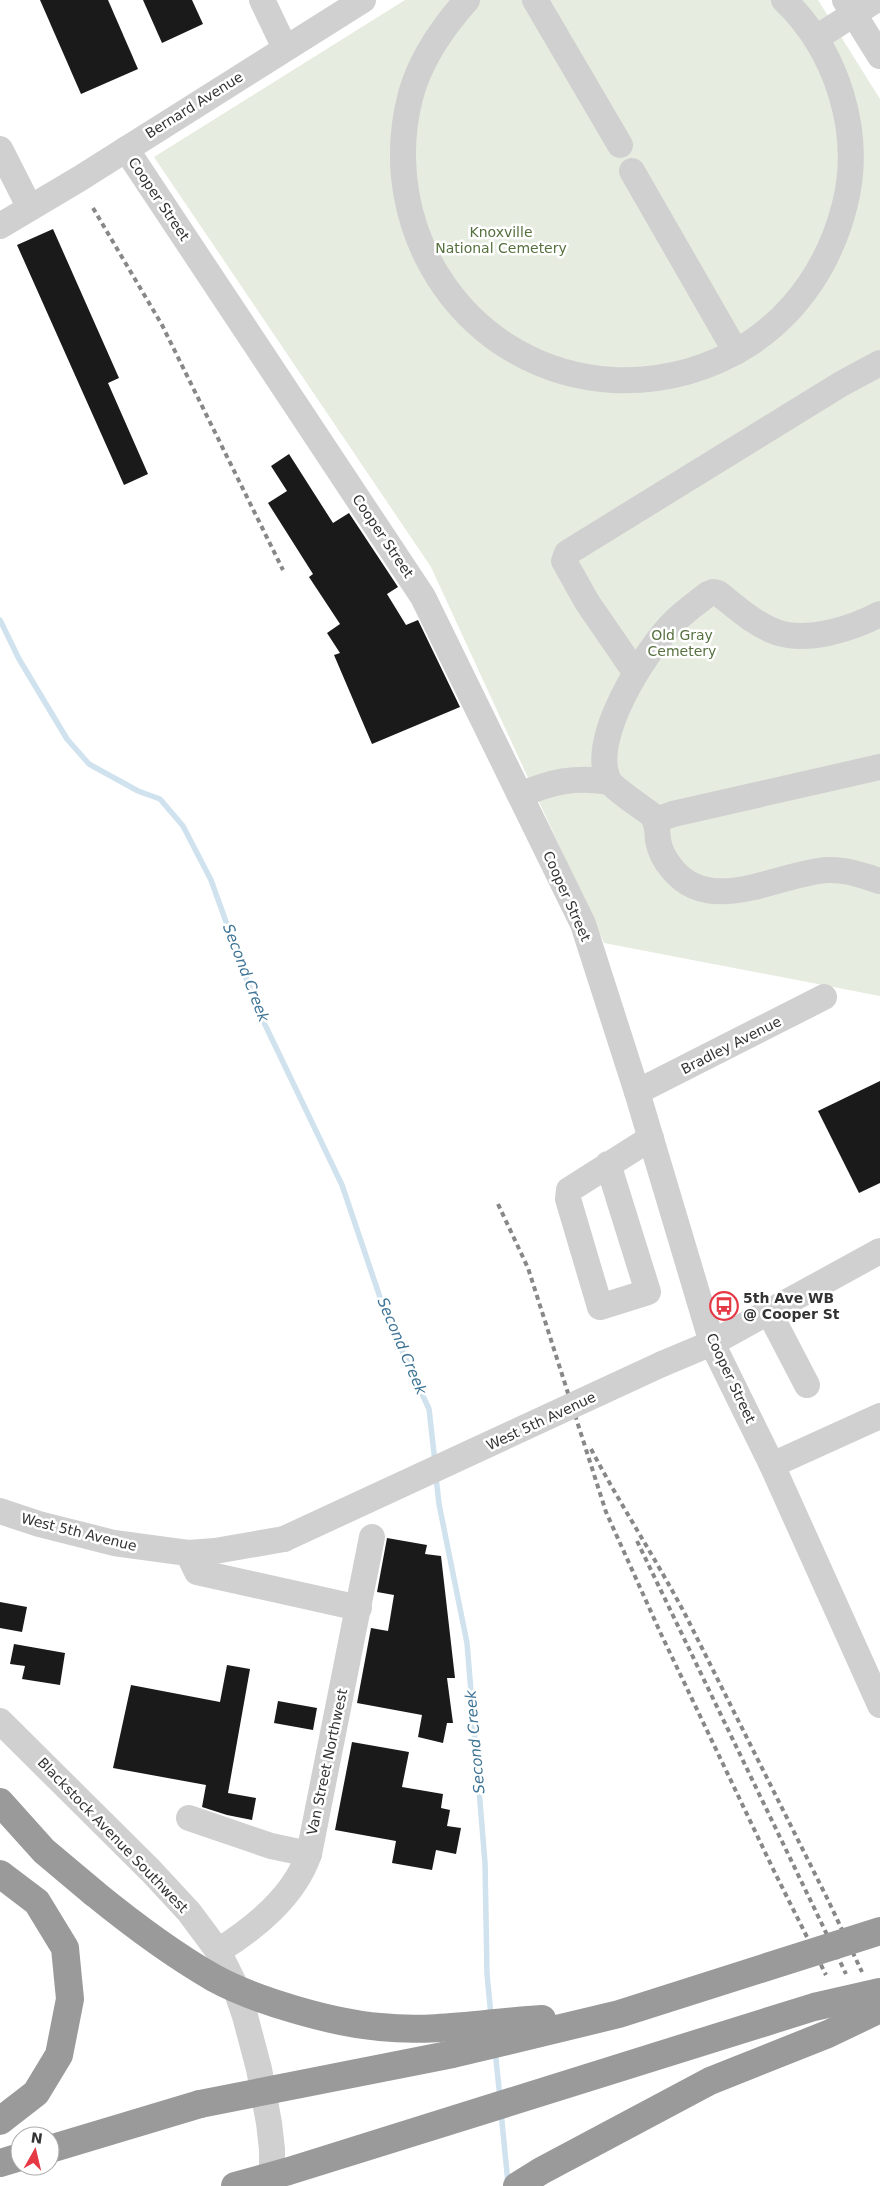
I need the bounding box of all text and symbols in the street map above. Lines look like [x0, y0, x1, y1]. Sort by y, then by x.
street label: Bernard Avenue [142, 69, 246, 141]
street label: Cooper Street [125, 154, 193, 244]
park label: Knoxville National Cemetery [435, 224, 567, 256]
street label: Cooper Street [349, 491, 417, 581]
park label: Old Gray Cemetery [648, 627, 716, 659]
street label: Cooper Street [540, 848, 594, 944]
water label: Second Creek [219, 921, 273, 1026]
street label: Bradley Avenue [678, 1013, 784, 1077]
place label: 5th Ave WB @ Cooper St [743, 1290, 840, 1322]
bus stop icon: 5th Ave WB @ Cooper St [709, 1291, 739, 1321]
water label: Second Creek [373, 1295, 431, 1398]
street label: Cooper Street [703, 1331, 759, 1426]
street label: West 5th Avenue [484, 1389, 598, 1453]
street label: West 5th Avenue [20, 1510, 138, 1554]
street label: Van Street Northwest [304, 1687, 350, 1837]
water label: Second Creek [461, 1688, 488, 1794]
street label: Blackstock Avenue Southwest [34, 1754, 192, 1916]
north arrow [10, 2126, 60, 2176]
text: N [30, 2129, 44, 2147]

